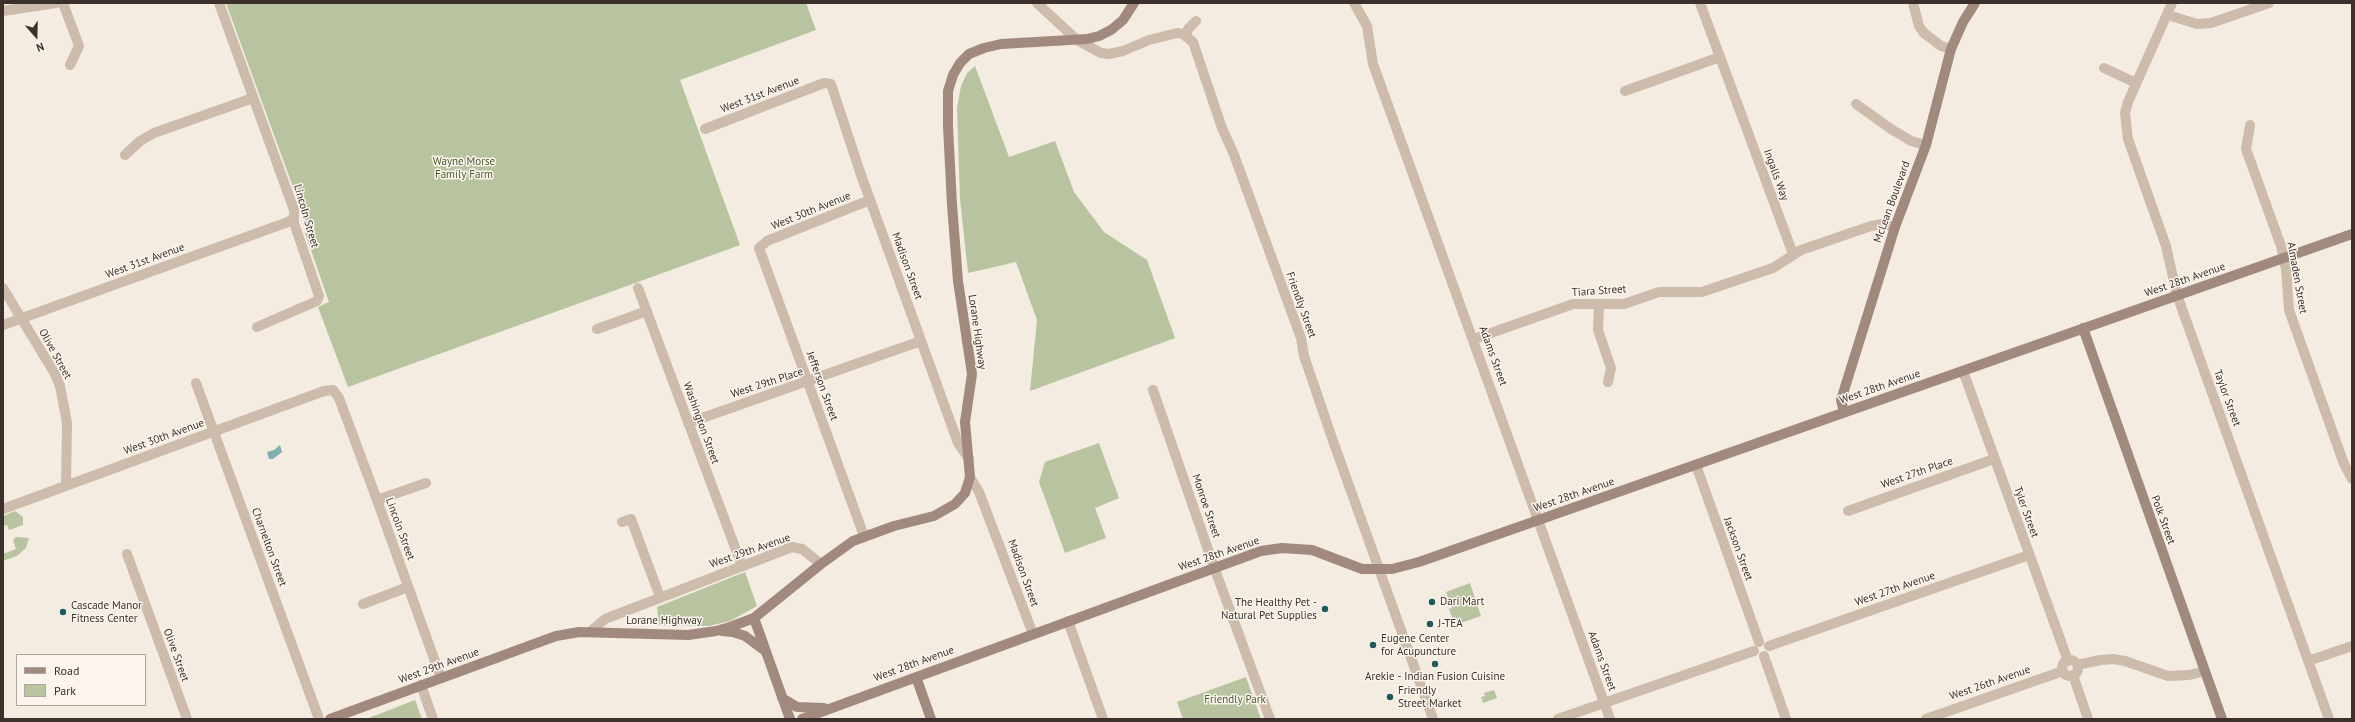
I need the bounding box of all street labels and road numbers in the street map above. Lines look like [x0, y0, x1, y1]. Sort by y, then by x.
street label: West 31st Avenue [719, 74, 801, 116]
street label: Ingalls Way [1761, 147, 1791, 203]
street label: McLean Boulevard [1871, 159, 1913, 245]
street label: Lincoln Street [291, 183, 321, 249]
street label: West 30th Avenue [769, 189, 853, 233]
street label: Madison Street [889, 231, 925, 301]
street label: West 31st Avenue [104, 241, 186, 281]
street label: Almaden Street [2284, 241, 2310, 315]
street label: West 28th Avenue [2143, 260, 2227, 300]
street label: Friendly Street [1283, 270, 1319, 340]
street label: Tiara Street [1571, 283, 1627, 299]
street label: Lorane Highway [965, 294, 989, 370]
street label: Adams Street [1476, 324, 1510, 388]
street label: Olive Street [36, 327, 74, 381]
street label: Jefferson Street [803, 350, 841, 422]
street label: West 29th Place [729, 365, 805, 401]
street label: West 28th Avenue [1838, 367, 1922, 407]
street label: Taylor Street [2211, 368, 2243, 428]
street label: Washington Street [680, 380, 722, 466]
street label: West 30th Avenue [122, 416, 206, 458]
street label: West 27th Place [1879, 455, 1955, 491]
street label: Monroe Street [1189, 472, 1223, 540]
street label: West 28th Avenue [1532, 475, 1616, 515]
street label: Tyler Street [2011, 485, 2041, 539]
street label: Polk Street [2148, 494, 2178, 546]
street label: Lincoln Street [383, 496, 417, 562]
street label: Charnelton Street [249, 506, 289, 588]
street label: Jackson Street [1720, 516, 1756, 582]
street label: West 29th Avenue [708, 531, 792, 571]
street label: West 28th Avenue [1177, 534, 1261, 574]
street label: Madison Street [1005, 538, 1041, 608]
street label: West 27th Avenue [1853, 569, 1937, 609]
street label: Lorane Highway [626, 614, 702, 628]
street label: Olive Street [160, 627, 192, 683]
street label: Adams Street [1585, 629, 1619, 693]
street label: West 28th Avenue [872, 643, 956, 685]
street label: West 29th Avenue [397, 645, 481, 687]
street label: West 26th Avenue [1948, 663, 2032, 703]

